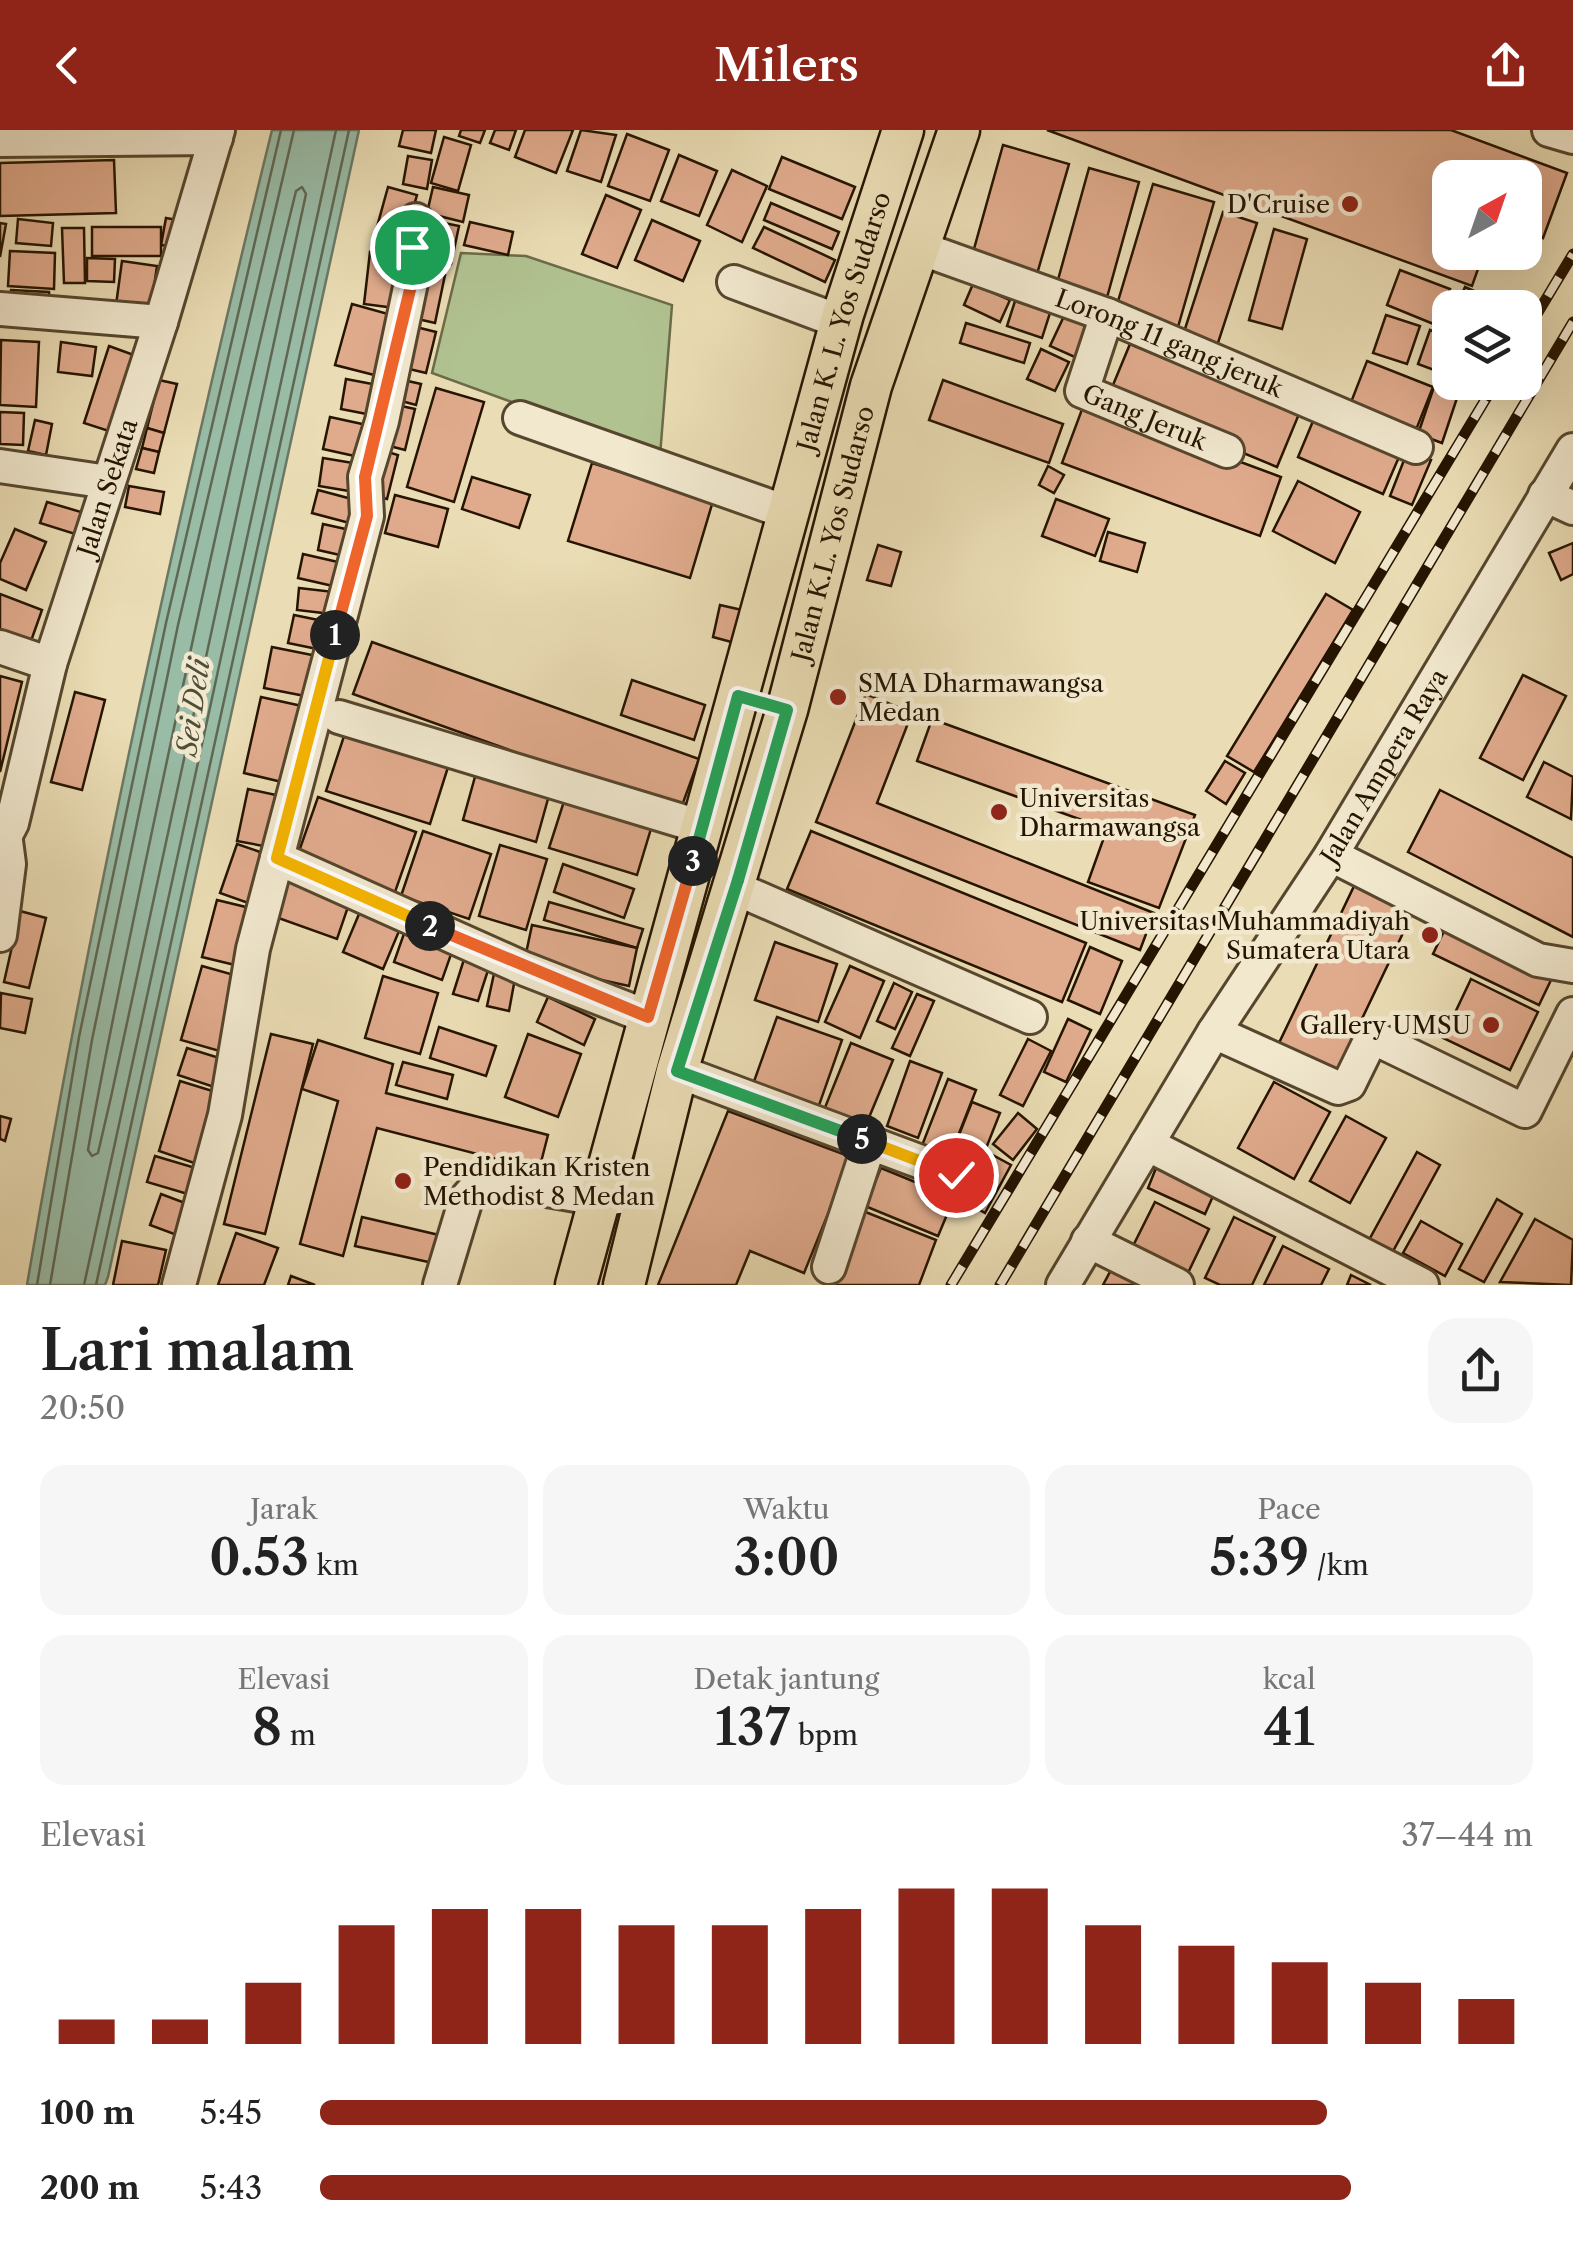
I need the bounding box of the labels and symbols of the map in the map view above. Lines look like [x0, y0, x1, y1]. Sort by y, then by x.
north arrow [1432, 160, 1542, 270]
street label: Jalan K. L. Yos Sudarso [789, 188, 897, 459]
place label: D'Cruise [1227, 189, 1330, 220]
marker: D'Cruise [1339, 193, 1361, 215]
pin [370, 205, 455, 290]
street label: Lorong 11 gang jeruk [1051, 282, 1289, 405]
street label: Gang Jeruk [1078, 377, 1213, 457]
street label: Jalan K.L. Yos Sudarso [784, 403, 881, 669]
street label: Jalan Sekata [69, 414, 144, 564]
pin: 1 [310, 610, 360, 660]
water label: Sei Deli [169, 654, 217, 760]
street label: Jalan Ampera Raya [1311, 662, 1455, 873]
place label: SMA Dharmawangsa Medan [858, 668, 1105, 728]
marker: SMA Dharmawangsa Medan [827, 686, 849, 708]
place label: Universitas Dharmawangsa [1019, 783, 1201, 843]
marker: Universitas Dharmawangsa [988, 801, 1010, 823]
pin: 3 [668, 836, 718, 886]
pin: 2 [405, 901, 455, 951]
place label: Universitas Muhammadiyah Sumatera Utara [1079, 906, 1411, 966]
marker: Universitas Muhammadiyah Sumatera Utara [1419, 924, 1441, 946]
place label: Gallery UMSU [1300, 1010, 1471, 1041]
marker: Gallery UMSU [1480, 1014, 1502, 1036]
pin: 5 [837, 1114, 887, 1164]
pin [914, 1133, 999, 1218]
place label: Pendidikan Kristen Methodist 8 Medan [423, 1152, 655, 1212]
marker: Pendidikan Kristen Methodist 8 Medan [392, 1170, 414, 1192]

